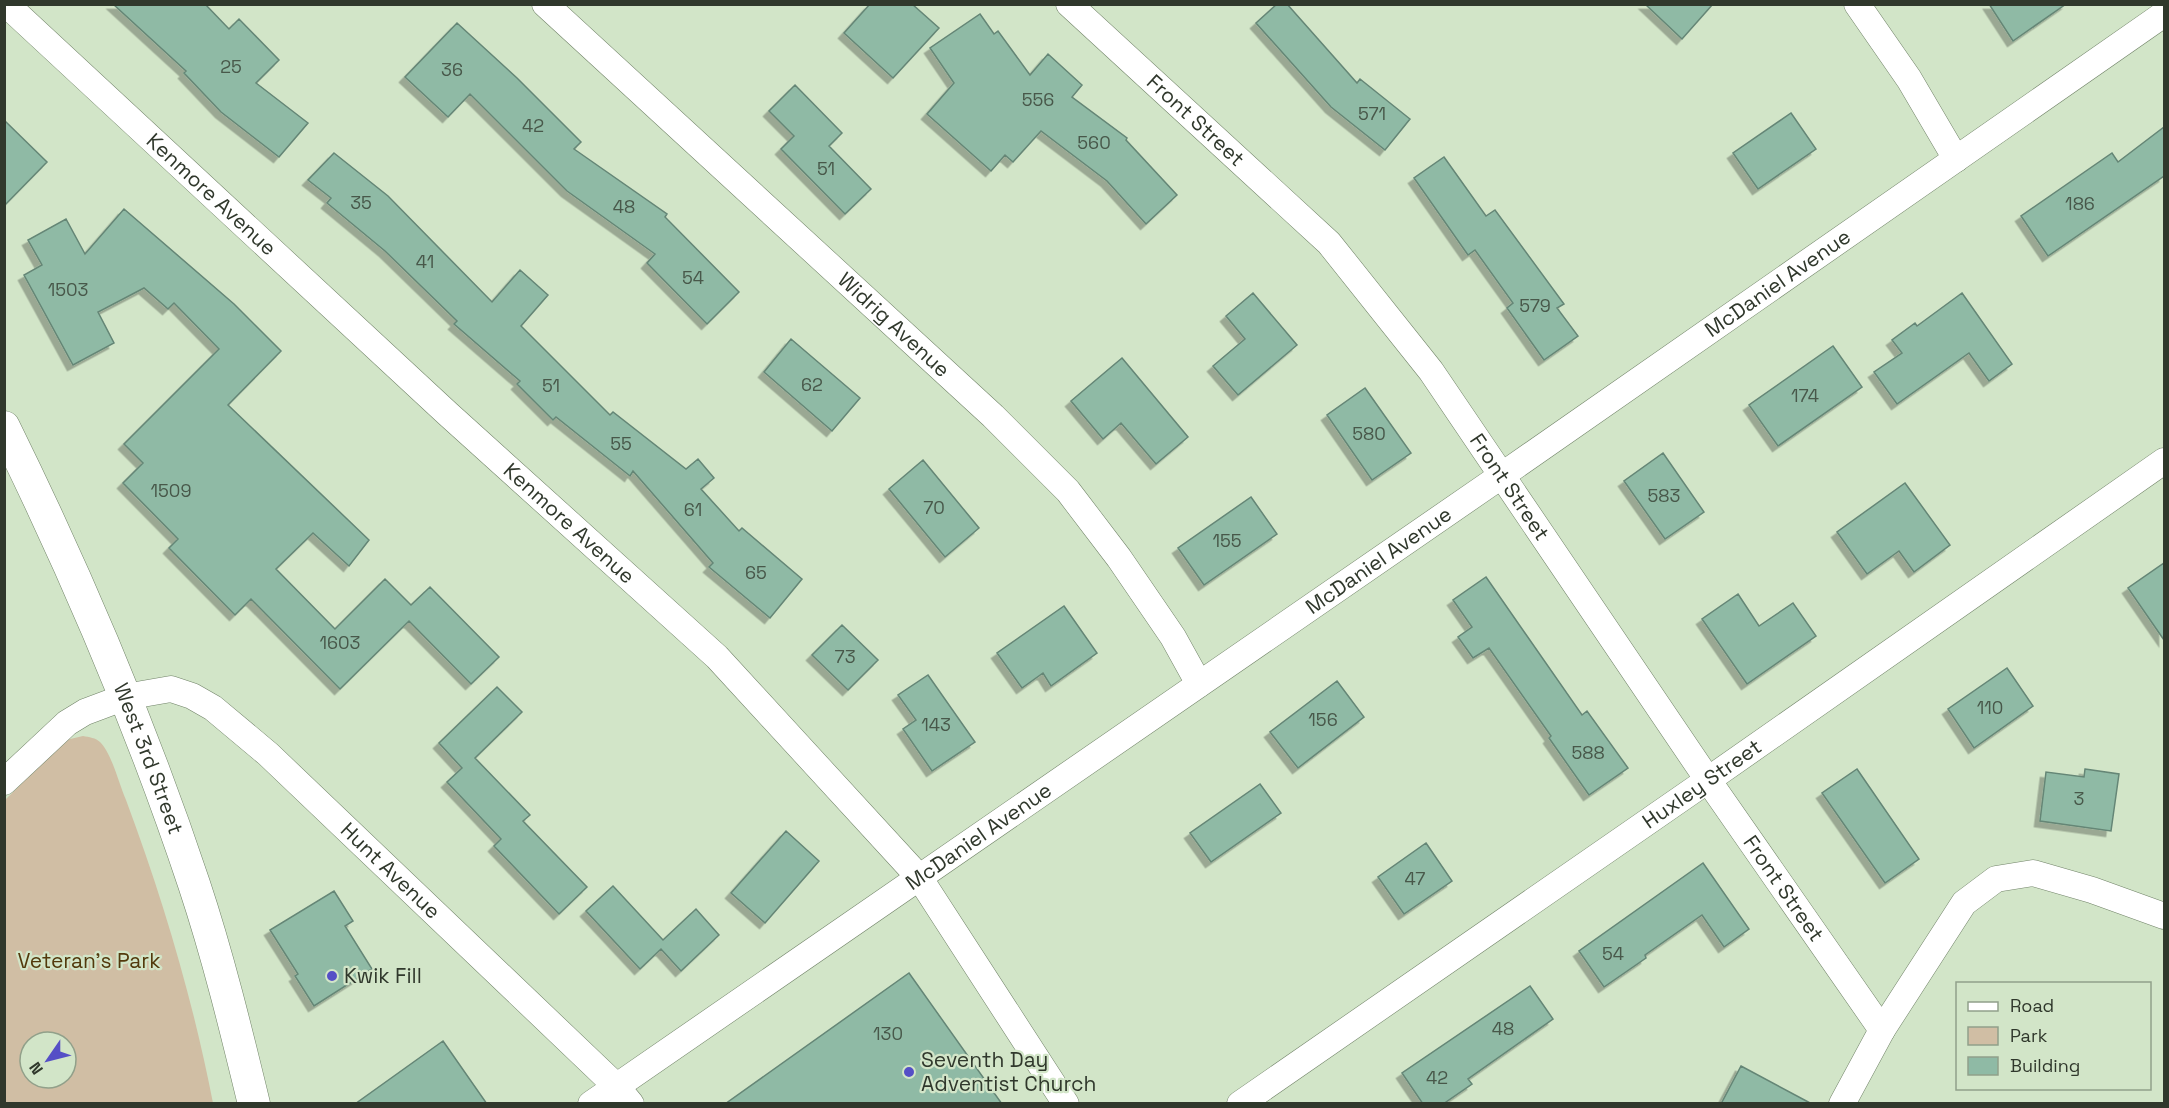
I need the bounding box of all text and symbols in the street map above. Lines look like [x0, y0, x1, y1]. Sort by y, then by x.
house number: 25 [220, 55, 242, 78]
house number: 36 [441, 58, 463, 81]
street label: Front Street [1141, 68, 1251, 172]
house number: 556 [1022, 88, 1054, 111]
house number: 571 [1358, 102, 1386, 125]
house number: 42 [522, 114, 544, 137]
street label: Kenmore Avenue [141, 127, 282, 261]
house number: 560 [1077, 131, 1111, 154]
house number: 51 [817, 157, 835, 180]
house number: 35 [350, 191, 372, 214]
house number: 186 [2065, 192, 2095, 215]
house number: 48 [613, 195, 635, 218]
street label: McDaniel Avenue [1699, 223, 1856, 343]
house number: 41 [416, 250, 434, 273]
house number: 54 [682, 266, 704, 289]
street label: Widrig Avenue [832, 266, 956, 383]
house number: 1503 [48, 278, 88, 301]
house number: 579 [1519, 294, 1551, 317]
house number: 62 [801, 373, 823, 396]
house number: 51 [542, 374, 560, 397]
house number: 174 [1791, 384, 1819, 407]
house number: 580 [1352, 422, 1386, 445]
street label: Front Street [1464, 428, 1556, 546]
house number: 55 [610, 432, 632, 455]
street label: Kenmore Avenue [498, 457, 641, 589]
house number: 1509 [151, 479, 191, 502]
house number: 583 [1648, 484, 1680, 507]
house number: 70 [923, 496, 945, 519]
house number: 61 [684, 498, 702, 521]
street label: McDaniel Avenue [1300, 500, 1457, 620]
house number: 155 [1212, 529, 1242, 552]
house number: 65 [745, 561, 767, 584]
house number: 1603 [320, 631, 360, 654]
house number: 73 [834, 645, 856, 668]
street label: West 3rd Street [108, 679, 190, 838]
house number: 110 [1977, 696, 2003, 719]
house number: 156 [1308, 708, 1338, 731]
house number: 143 [921, 713, 951, 736]
street label: Huxley Street [1637, 733, 1767, 834]
house number: 588 [1571, 741, 1605, 764]
street label: McDaniel Avenue [900, 776, 1057, 896]
house number: 3 [2074, 787, 2084, 810]
street label: Hunt Avenue [335, 816, 446, 924]
street label: Front Street [1737, 830, 1830, 947]
house number: 47 [1405, 867, 1425, 890]
house number: 54 [1602, 942, 1624, 965]
park label: Veteran's Park [17, 947, 161, 974]
place label: Kwik Fill [344, 962, 422, 989]
marker: Kwik Fill [325, 969, 339, 983]
legend [1956, 982, 2151, 1090]
text: Road [2010, 994, 2054, 1017]
house number: 48 [1492, 1017, 1514, 1040]
house number: 130 [873, 1022, 903, 1045]
text: Park [2010, 1024, 2048, 1047]
north arrow [18, 1030, 78, 1090]
place label: Seventh Day Adventist Church [921, 1046, 1096, 1097]
text: Building [2010, 1054, 2080, 1077]
text: N [24, 1058, 48, 1079]
marker: Seventh Day Adventist Church [902, 1065, 916, 1079]
house number: 42 [1426, 1066, 1448, 1089]

